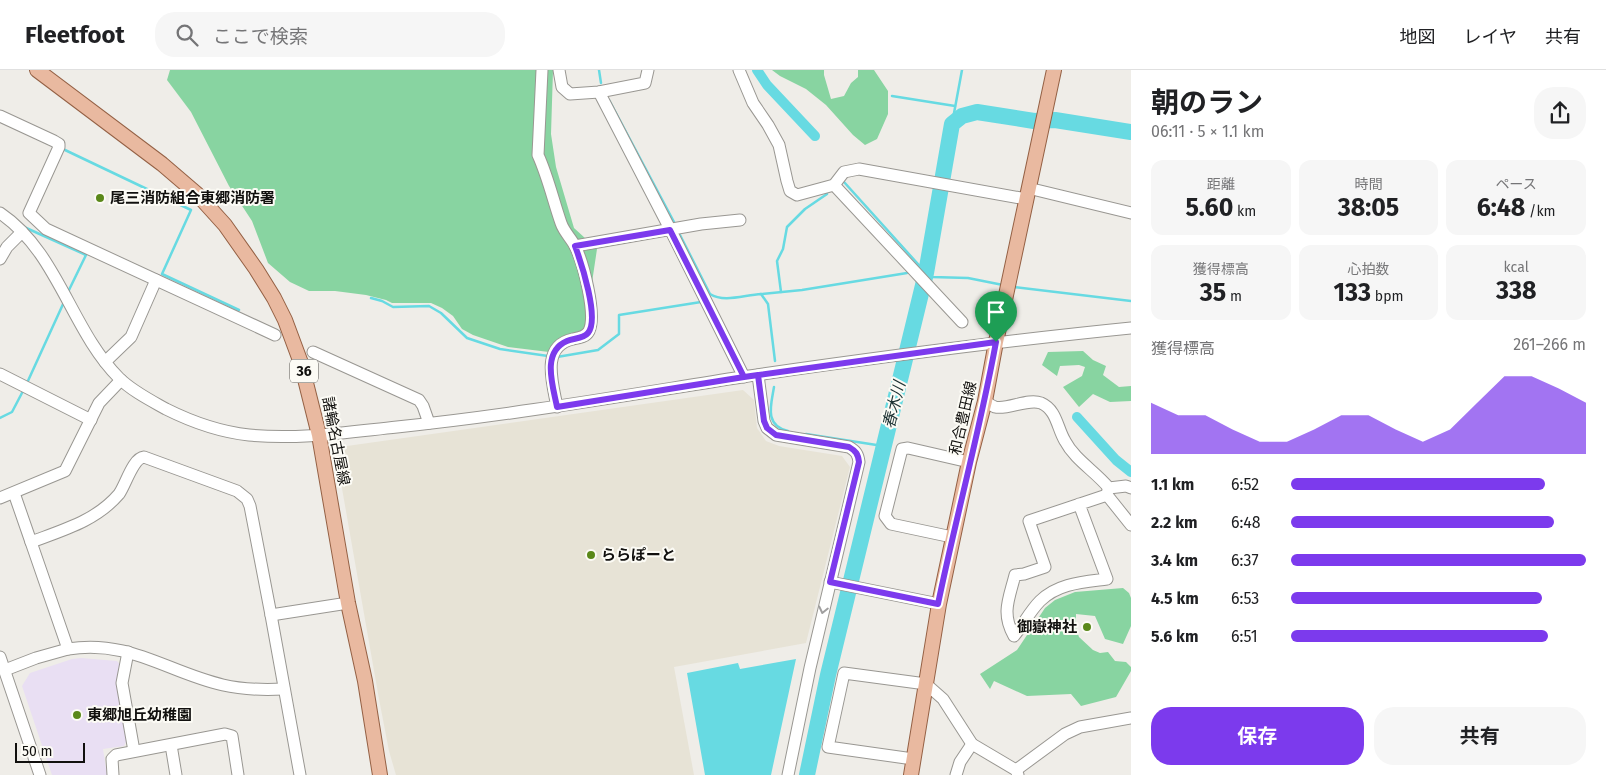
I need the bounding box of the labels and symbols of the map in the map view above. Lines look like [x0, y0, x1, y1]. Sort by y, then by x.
place label: 尾三消防組合東郷消防署 [110, 189, 275, 207]
marker: 尾三消防組合東郷消防署 [94, 192, 106, 204]
pin [975, 291, 1017, 342]
road number: 36 [290, 360, 318, 382]
water label: 春木川 [879, 377, 910, 431]
street label: 和合豊田線 [946, 379, 980, 457]
street label: 諸輪名古屋線 [319, 395, 353, 487]
place label: ららぽーと [601, 546, 676, 564]
marker: ららぽーと [585, 549, 597, 561]
one-way arrow [818, 605, 829, 614]
place label: 御嶽神社 [1017, 618, 1077, 636]
marker: 御嶽神社 [1081, 621, 1093, 633]
place label: 東郷旭丘幼稚園 [87, 706, 192, 724]
marker: 東郷旭丘幼稚園 [71, 709, 83, 721]
scale bar [15, 740, 85, 763]

